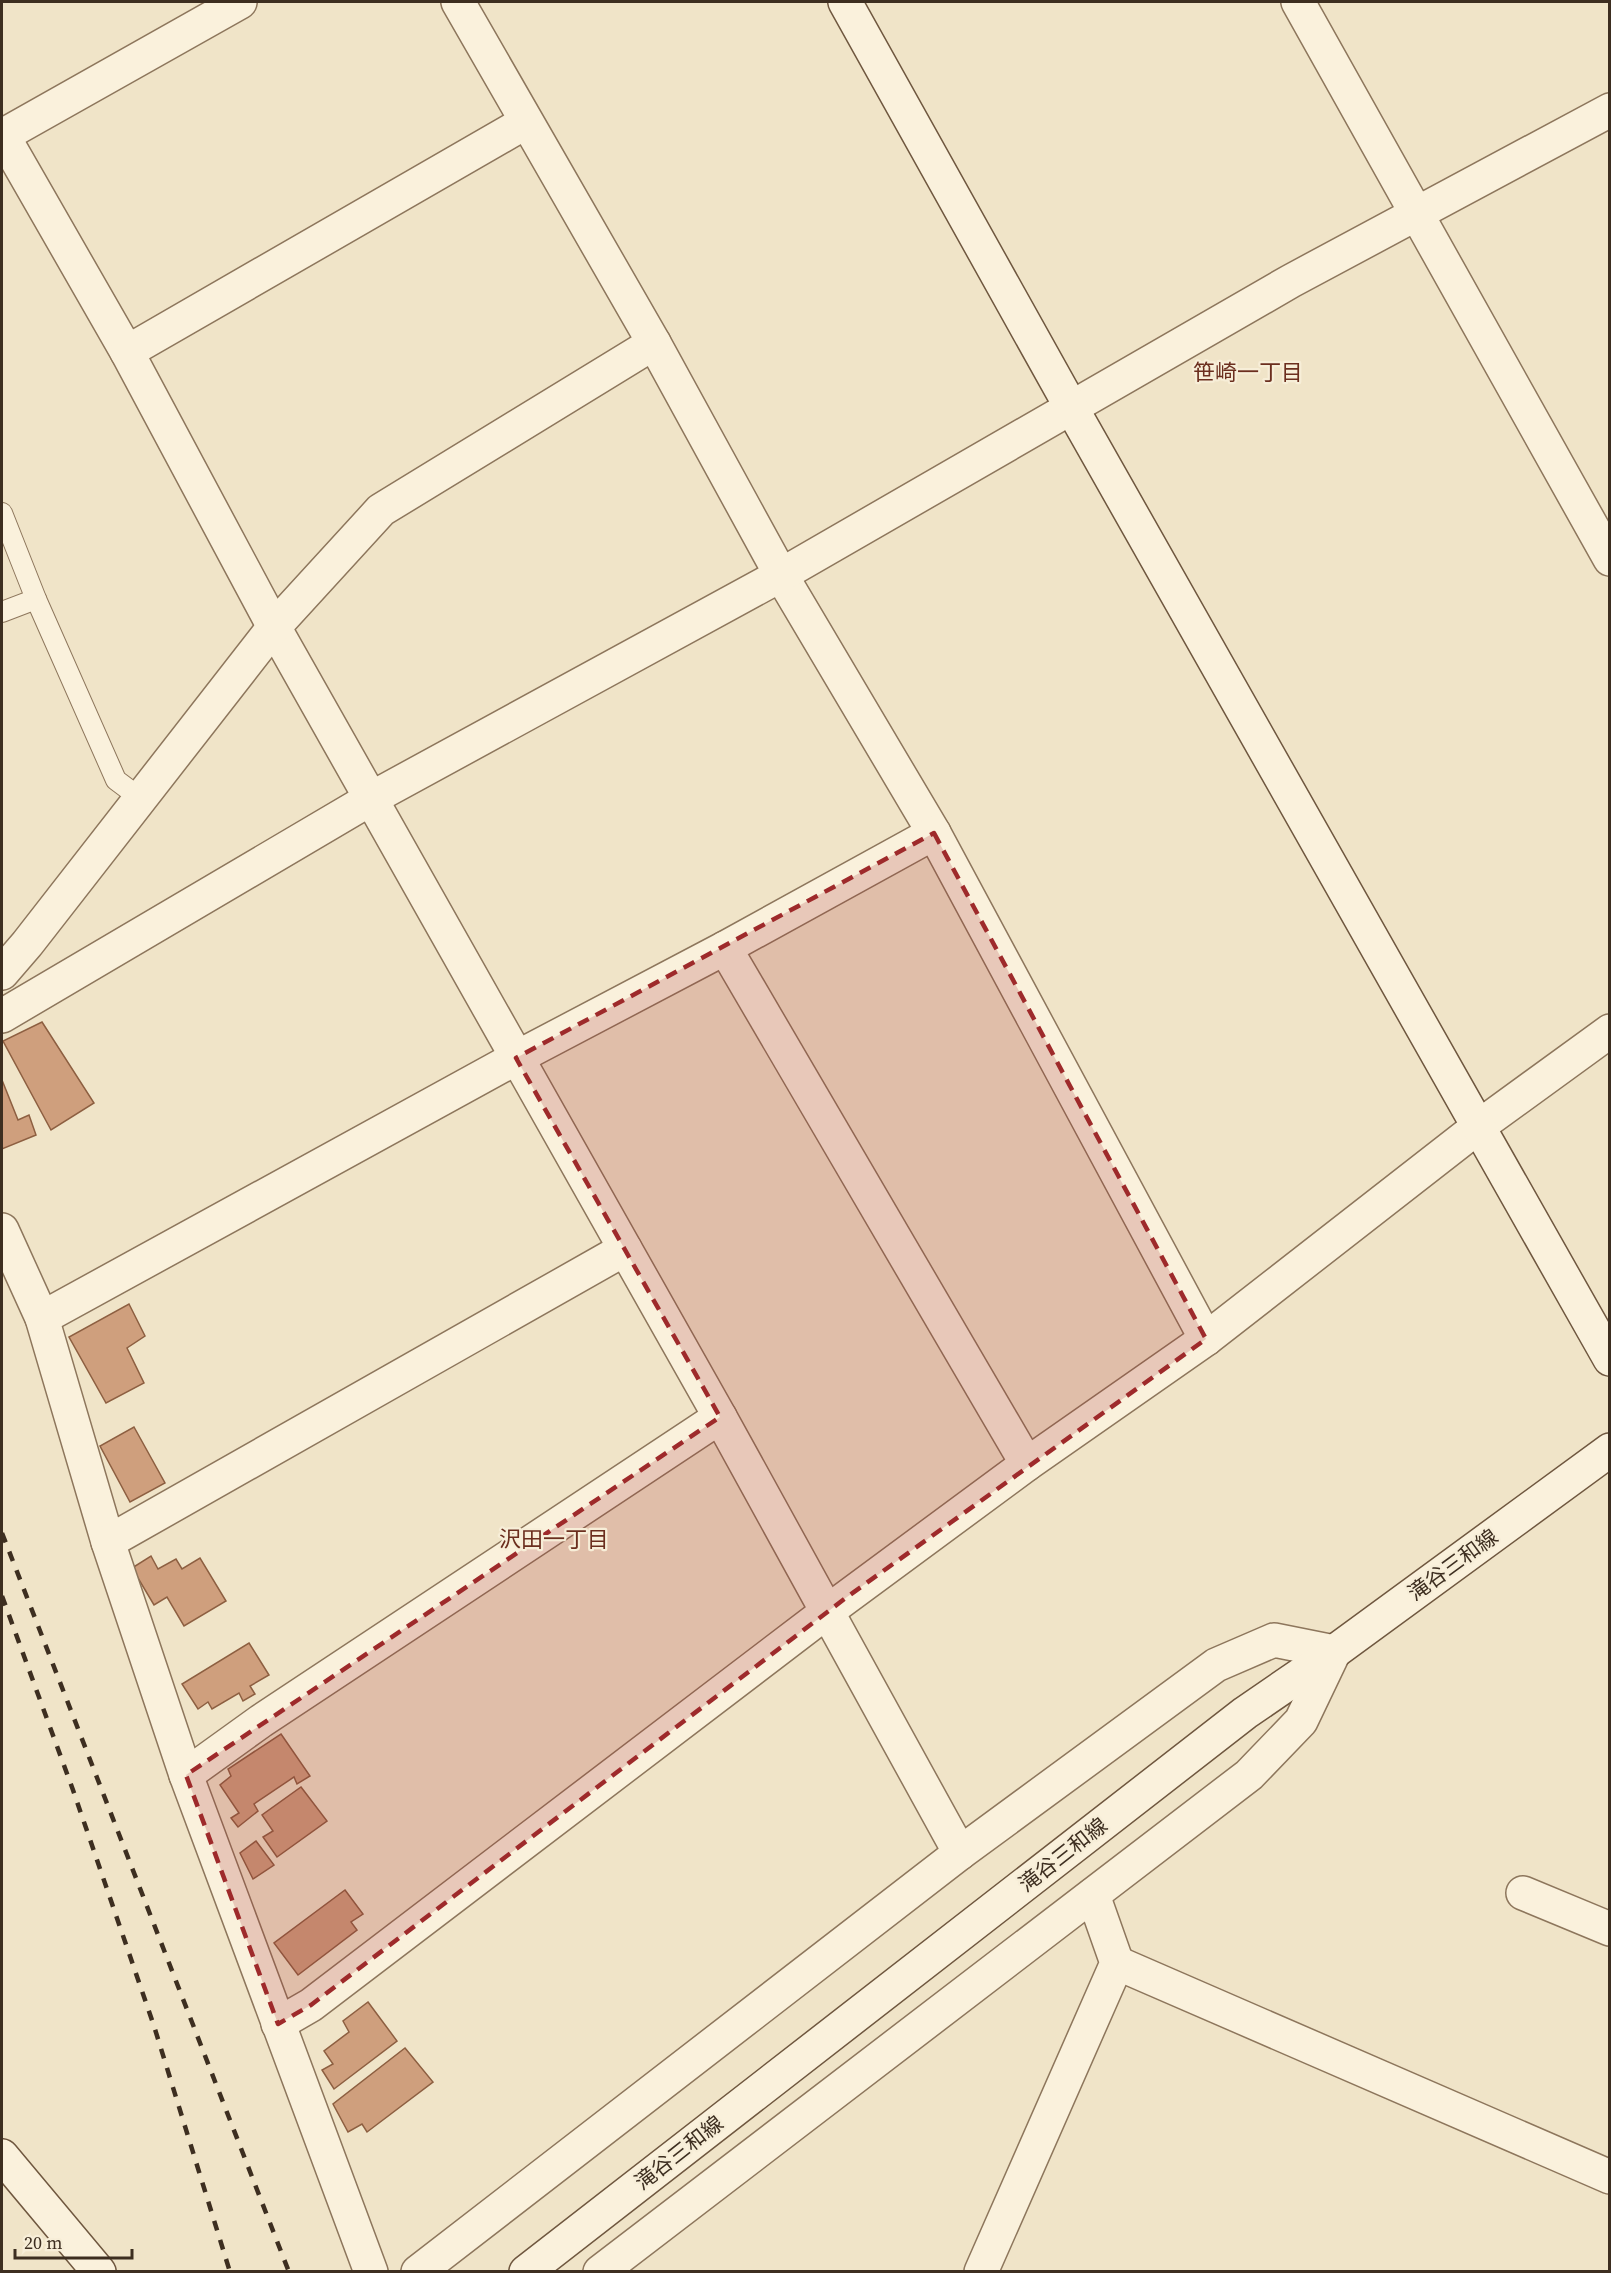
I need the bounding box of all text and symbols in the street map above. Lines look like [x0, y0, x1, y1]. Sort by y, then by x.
district label: 笹崎一丁目 [1193, 357, 1303, 387]
street label: 滝谷三和線 [1402, 1522, 1504, 1607]
district label: 沢田一丁目 [499, 1524, 609, 1554]
street label: 滝谷三和線 [1012, 1811, 1113, 1898]
street label: 滝谷三和線 [628, 2109, 729, 2196]
scale bar [15, 2222, 132, 2260]
text: 20 m [24, 2230, 62, 2255]

